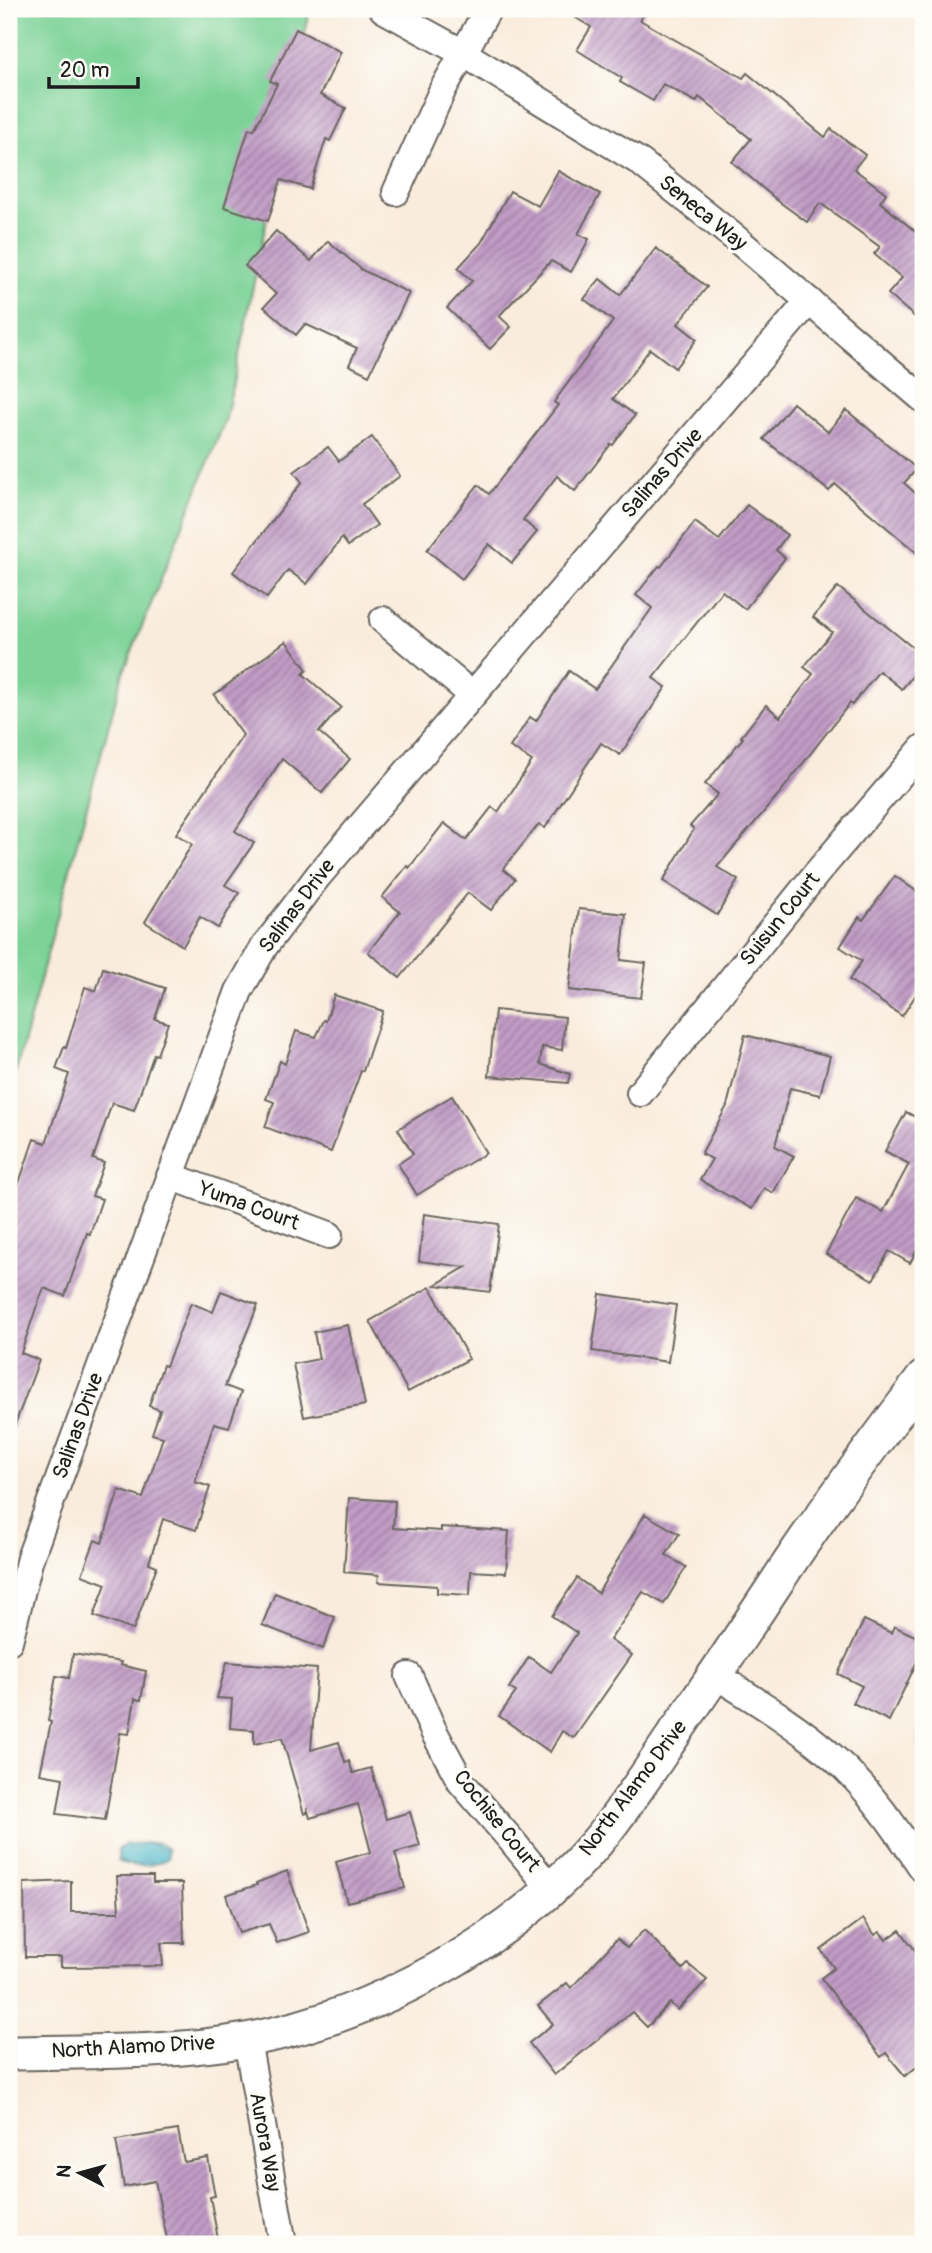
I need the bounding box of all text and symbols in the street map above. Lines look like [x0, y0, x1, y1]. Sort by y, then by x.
scale bar [49, 46, 138, 90]
text: 20 m [60, 57, 109, 84]
street label: Seneca Way [653, 169, 753, 257]
street label: Salinas Drive [615, 422, 709, 524]
street label: Salinas Drive [253, 853, 342, 958]
street label: Suisun Court [734, 866, 826, 972]
street label: Yuma Court [194, 1175, 304, 1237]
street label: Salinas Drive [46, 1369, 110, 1483]
street label: North Alamo Drive [573, 1714, 693, 1861]
street label: Cochise Court [448, 1764, 547, 1878]
street label: North Alamo Drive [51, 2029, 216, 2065]
street label: Aurora Way [243, 2090, 287, 2194]
north arrow [46, 2138, 116, 2208]
text: N [51, 2164, 77, 2179]

